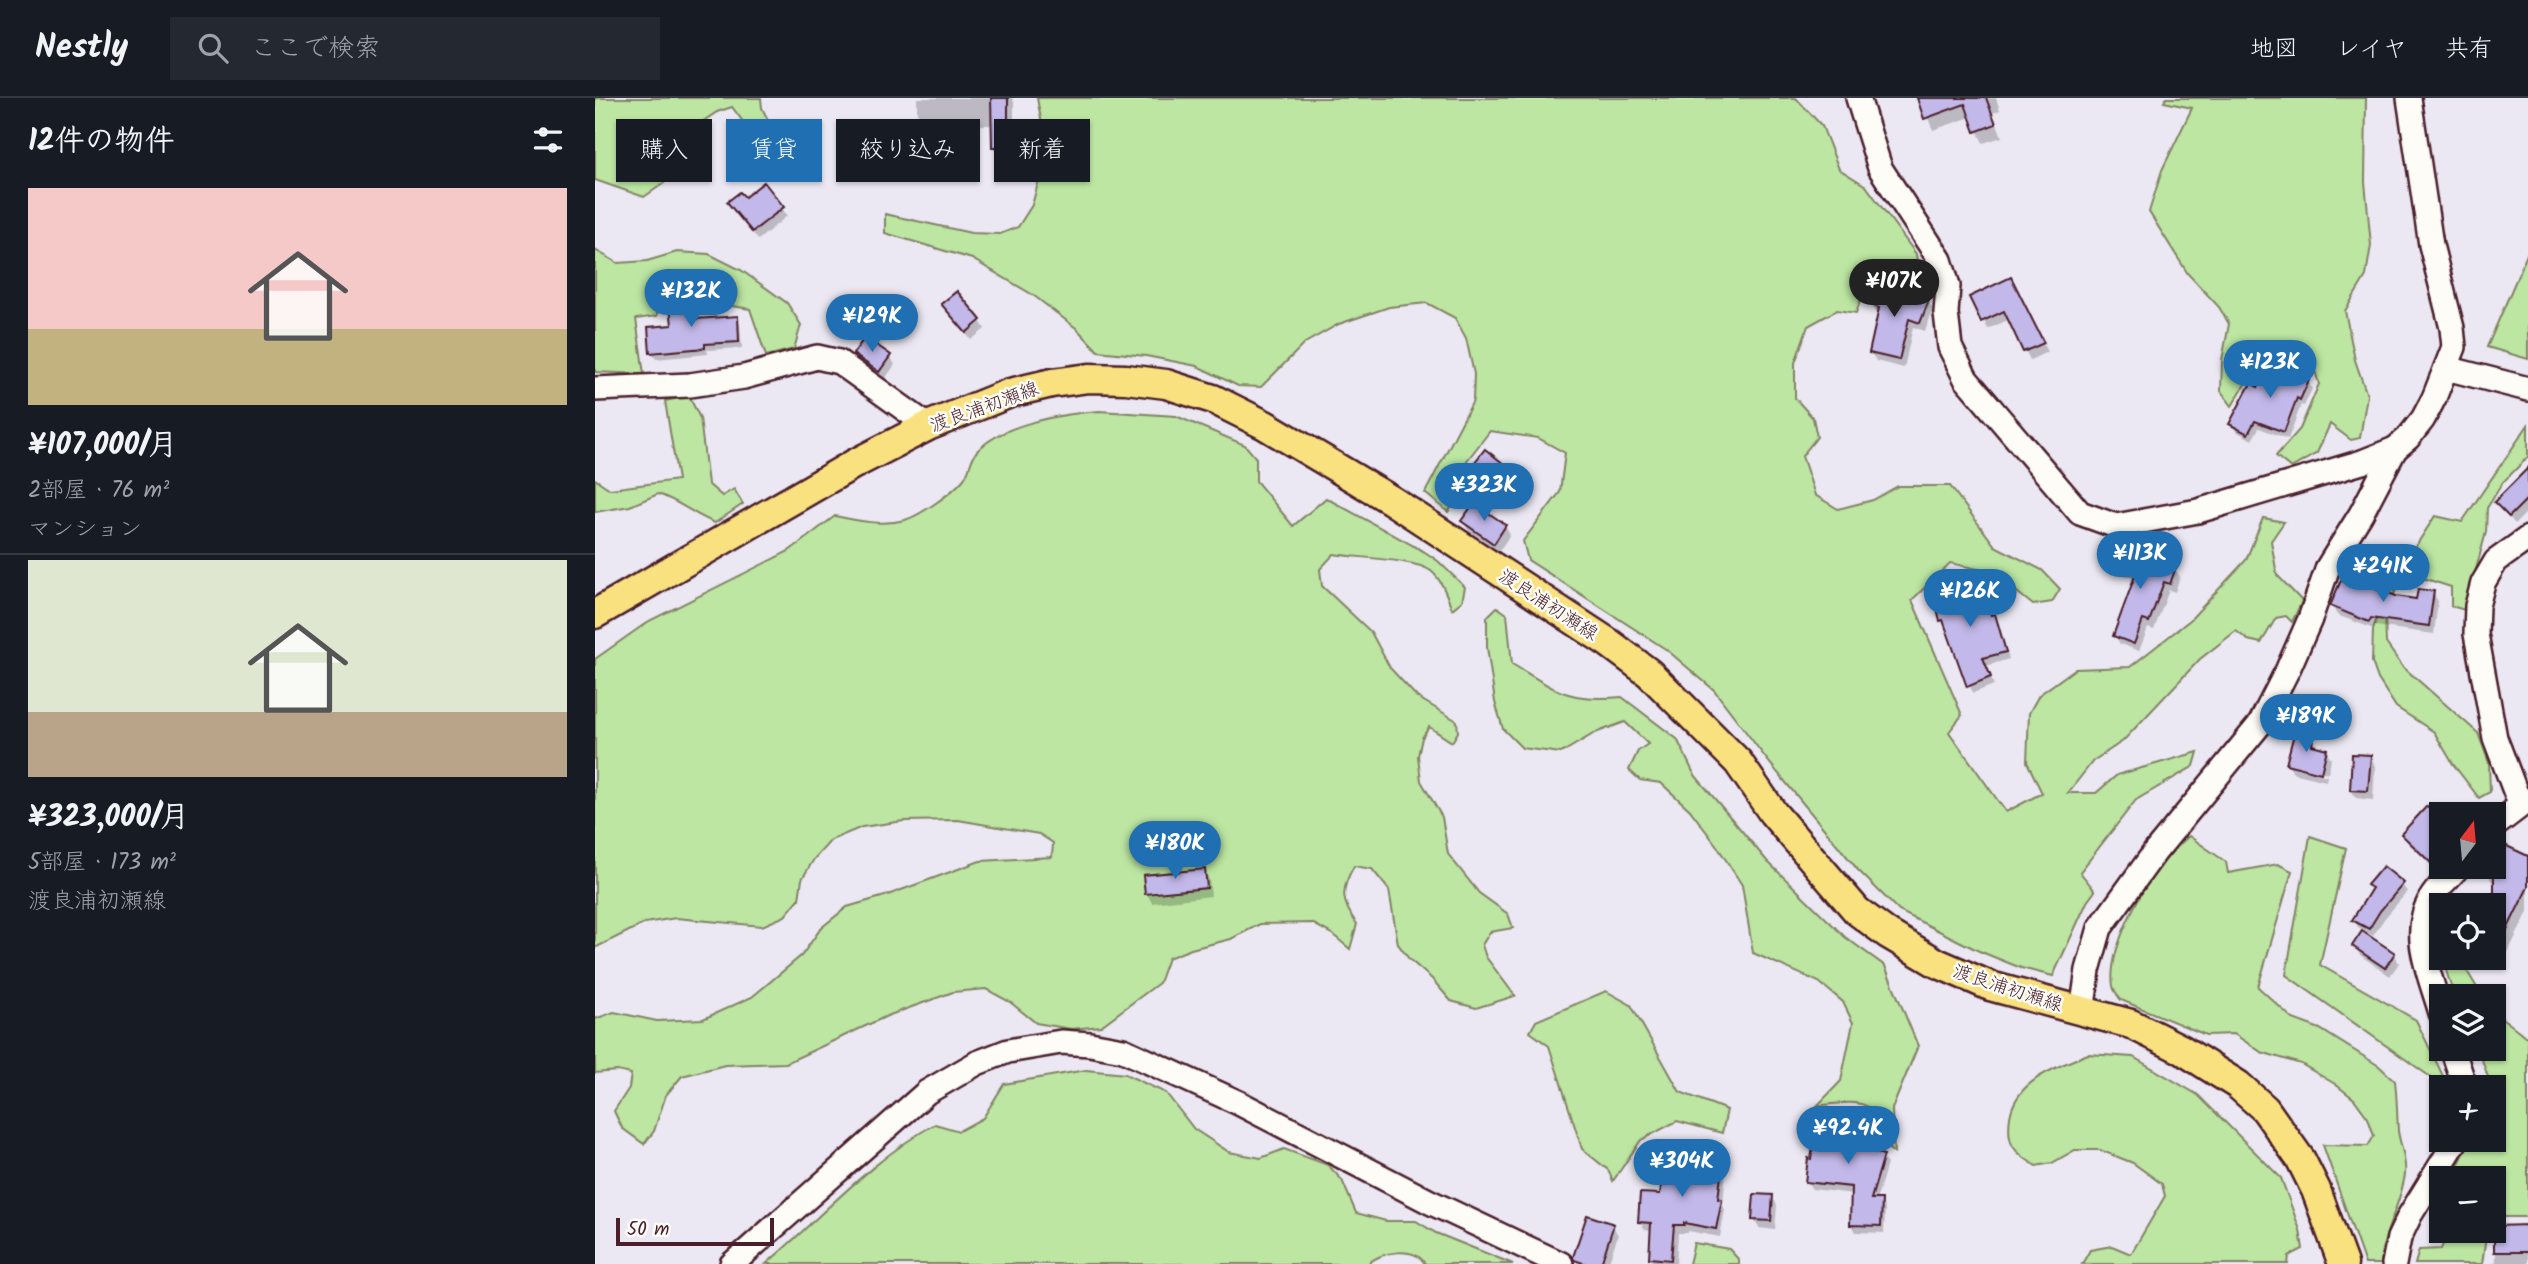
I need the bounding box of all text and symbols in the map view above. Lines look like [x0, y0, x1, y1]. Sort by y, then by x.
search box [170, 17, 660, 80]
text: Nestly [35, 22, 128, 75]
text: ここで検索 [250, 28, 380, 70]
icon: search [194, 29, 232, 67]
text: 地図 [2250, 30, 2298, 69]
text: レイヤ [2336, 30, 2407, 69]
text: 共有 [2445, 30, 2493, 69]
text: 12件の物件 [28, 118, 175, 166]
chip: 購入 [616, 119, 712, 182]
chip: 賃貸 [726, 119, 822, 182]
chip: 絞り込み [836, 119, 980, 182]
chip: 新着 [994, 119, 1090, 182]
icon: filters [529, 121, 567, 159]
icon: home [235, 233, 361, 359]
pin: ¥107K [1845, 260, 1943, 319]
text: ¥107K [1865, 264, 1923, 300]
pin: ¥132K [642, 270, 740, 329]
text: ¥132K [661, 274, 721, 310]
pin: ¥129K [823, 294, 921, 354]
text: ¥129K [842, 299, 902, 335]
pin: ¥123K [2221, 341, 2319, 400]
text: ¥123K [2240, 345, 2300, 381]
street label: 渡良浦初瀬線 [926, 374, 1043, 441]
text: ¥107,000/月 [28, 422, 178, 470]
pin: ¥323K [1435, 464, 1533, 523]
text: ¥323K [1451, 468, 1517, 504]
text: 2部屋 · 76 m² [28, 473, 169, 509]
text: マンション [28, 512, 142, 548]
pin: ¥113K [2091, 532, 2189, 591]
text: ¥113K [2113, 536, 2167, 572]
pin: ¥241K [2334, 545, 2432, 604]
text: ¥241K [2353, 549, 2413, 585]
street label: 渡良浦初瀬線 [1492, 562, 1604, 649]
pin: ¥126K [1921, 570, 2019, 629]
text: ¥126K [1940, 574, 2000, 610]
icon: home [235, 605, 361, 731]
pin: ¥189K [2257, 694, 2355, 754]
text: ¥189K [2276, 699, 2336, 735]
text: ¥323,000/月 [28, 794, 189, 842]
north arrow [2429, 802, 2506, 878]
map controls [2429, 802, 2506, 1243]
pin: ¥180K [1126, 822, 1224, 881]
text: ¥180K [1145, 826, 1205, 862]
text: 5部屋 · 173 m² [28, 845, 176, 881]
text: 渡良浦初瀬線 [28, 884, 166, 920]
button: locate [2429, 893, 2506, 970]
street label: 渡良浦初瀬線 [1949, 957, 2066, 1021]
button: layers [2429, 984, 2506, 1061]
button: + [2429, 1075, 2506, 1152]
pin: ¥92.4K [1791, 1107, 1905, 1166]
text: ¥92.4K [1812, 1111, 1884, 1147]
pin: ¥304K [1633, 1140, 1731, 1199]
text: ¥304K [1650, 1144, 1714, 1180]
button: − [2429, 1166, 2506, 1243]
scale bar [616, 1215, 773, 1247]
text: 50 m [627, 1215, 669, 1245]

